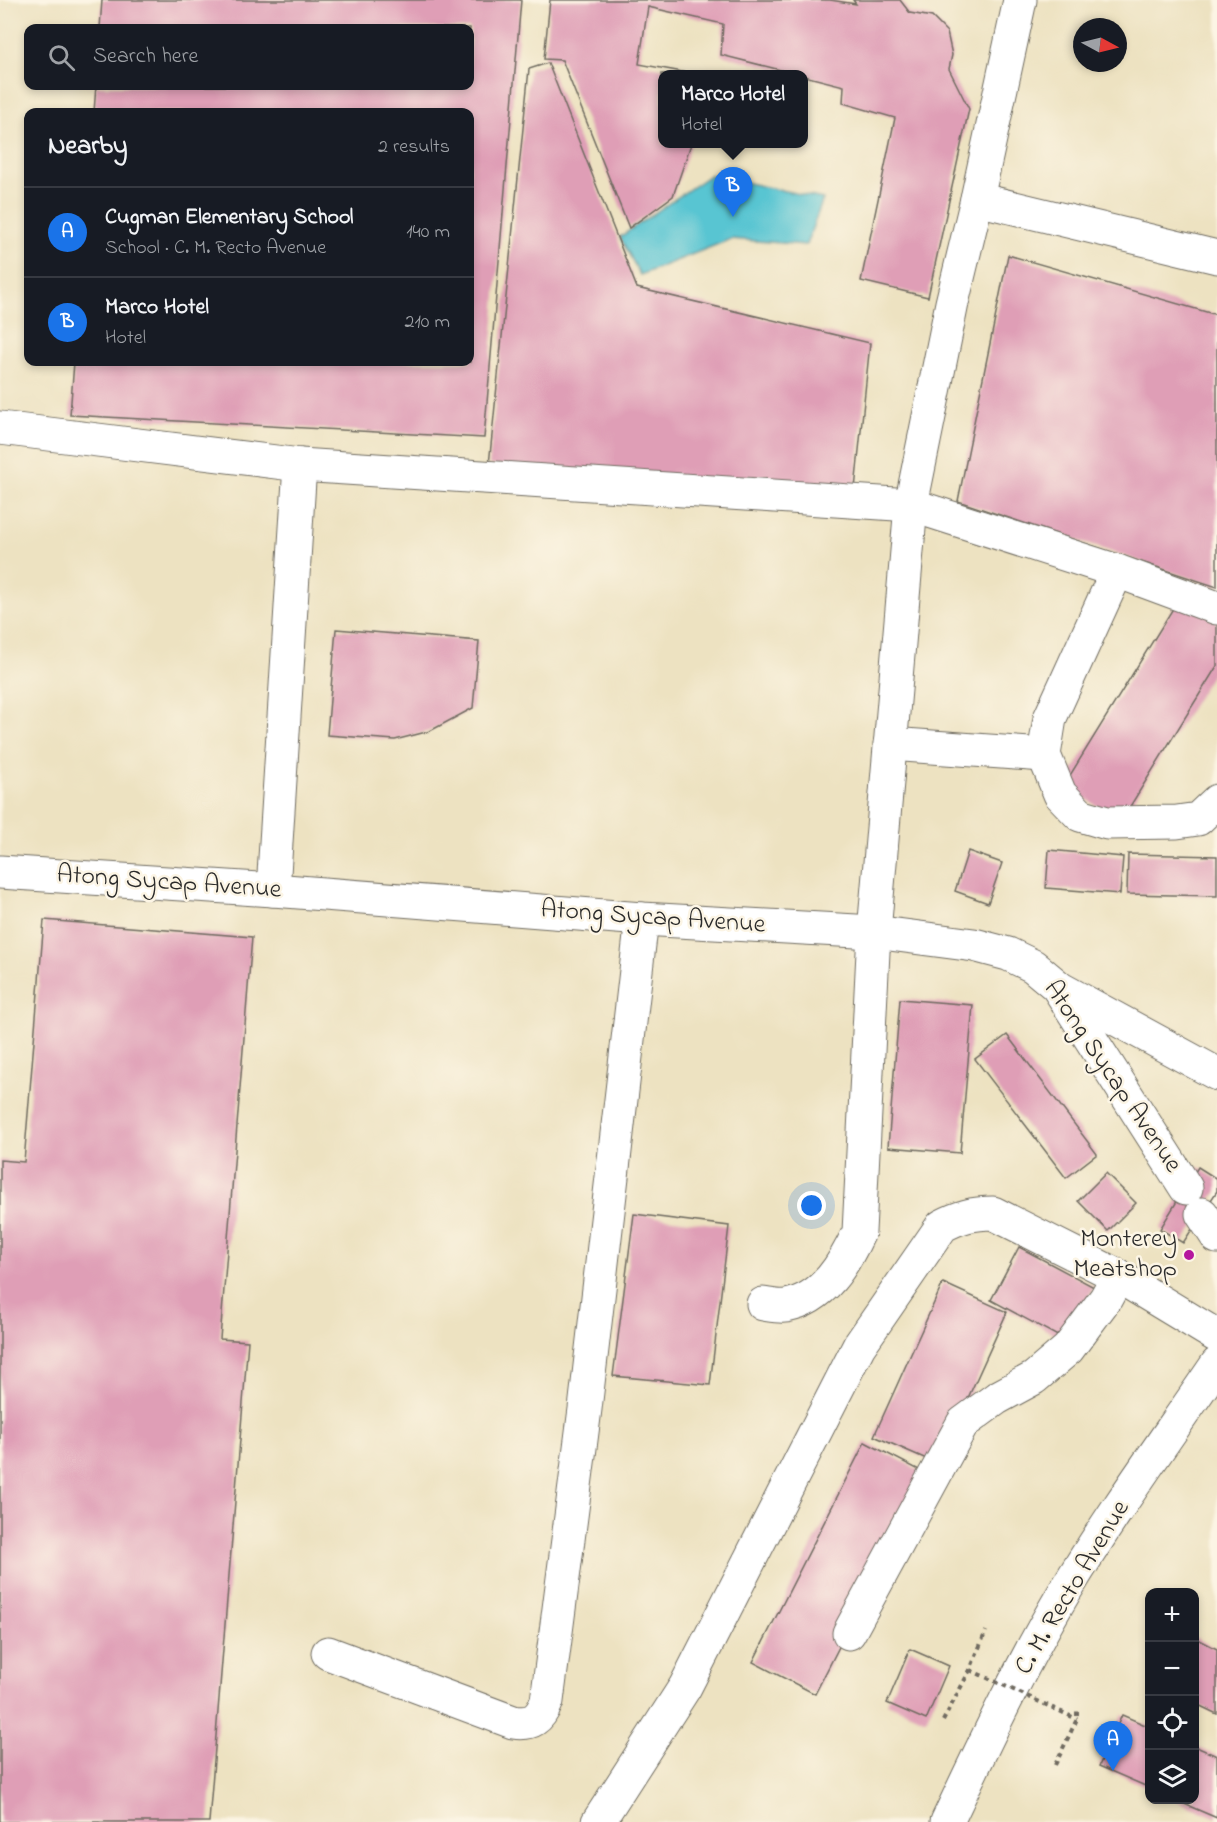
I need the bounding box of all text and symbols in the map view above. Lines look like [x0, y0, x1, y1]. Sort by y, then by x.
north arrow [1073, 18, 1127, 72]
search box [24, 24, 474, 90]
icon: search [45, 41, 78, 74]
text: Search here [93, 41, 198, 73]
popup [658, 70, 808, 148]
text: Marco Hotel [681, 79, 785, 111]
text: Hotel [681, 111, 722, 140]
text: Nearby [48, 128, 127, 166]
text: 2 results [378, 133, 450, 162]
pin: B [714, 168, 752, 217]
text: Cugman Elementary School [105, 202, 354, 234]
text: A [61, 218, 74, 247]
text: 140 m [406, 218, 450, 247]
text: School · C. M. Recto Avenue [105, 234, 326, 263]
text: Marco Hotel [105, 292, 209, 324]
text: B [61, 308, 74, 337]
text: 210 m [405, 308, 450, 337]
text: Hotel [105, 324, 146, 353]
street label: Atong Sycap Avenue [55, 856, 283, 910]
street label: Atong Sycap Avenue [539, 891, 767, 945]
street label: Atong Sycap Avenue [1033, 973, 1191, 1181]
your location [797, 1191, 826, 1220]
place label: Monterey Meatshop [1074, 1221, 1177, 1289]
marker: Monterey Meatshop [1182, 1248, 1196, 1262]
street label: C. M. Recto Avenue [1006, 1493, 1140, 1683]
map controls [1145, 1588, 1199, 1804]
button: + [1145, 1588, 1199, 1642]
button: − [1145, 1642, 1199, 1696]
button: locate [1145, 1696, 1199, 1750]
pin: A [1094, 1722, 1132, 1771]
button: layers [1145, 1750, 1199, 1804]

